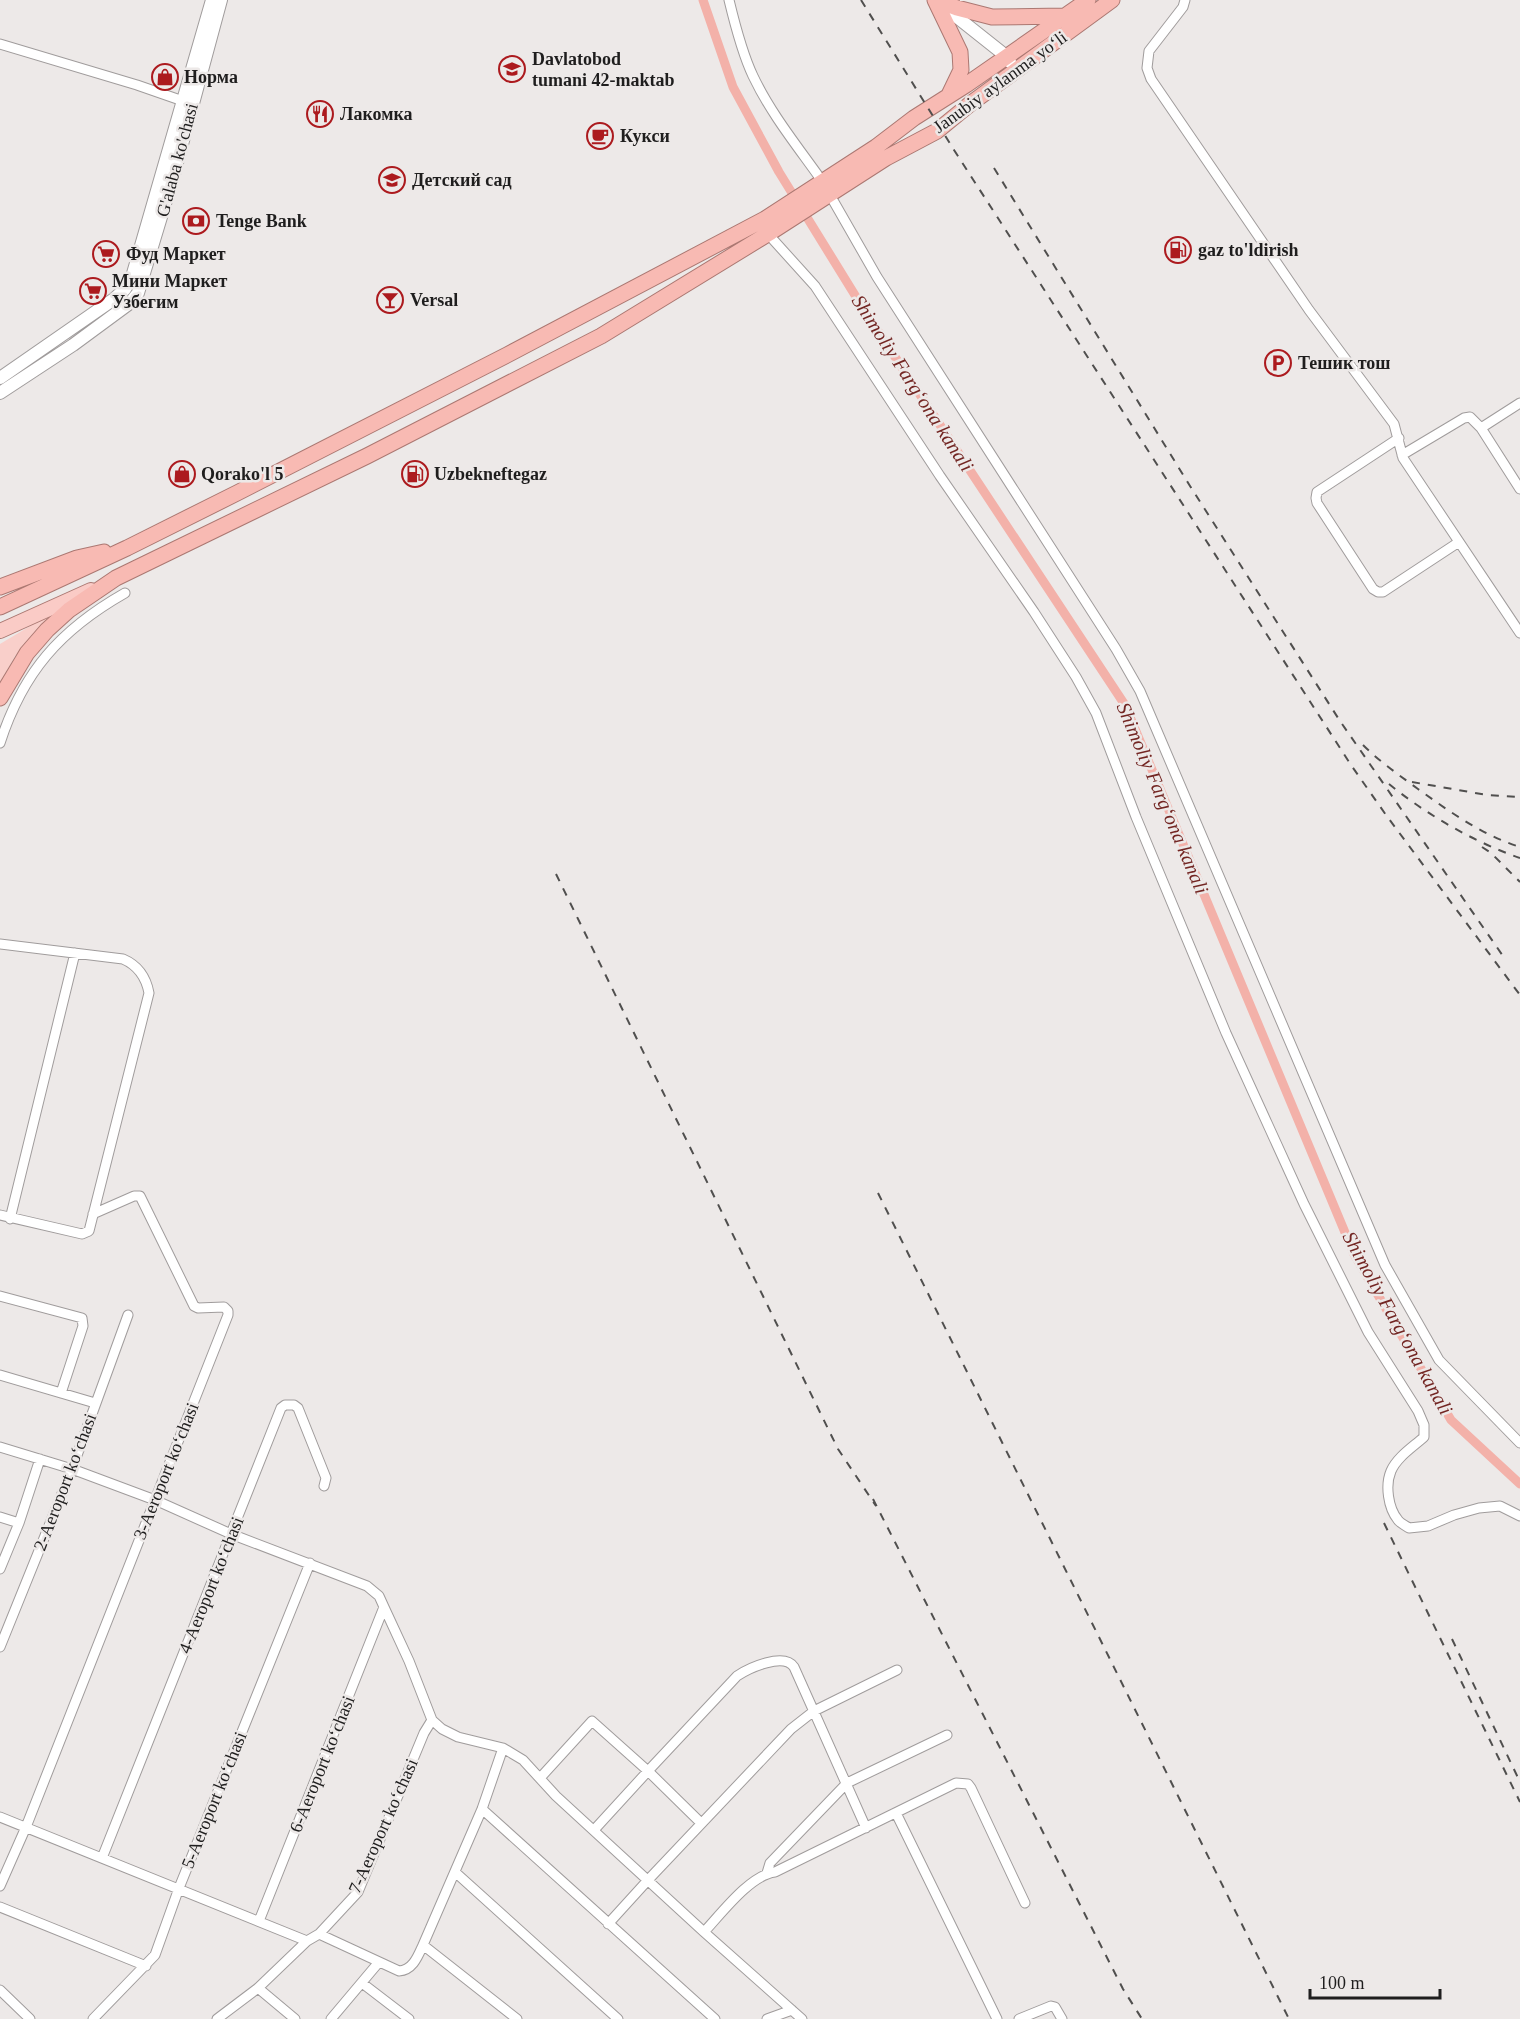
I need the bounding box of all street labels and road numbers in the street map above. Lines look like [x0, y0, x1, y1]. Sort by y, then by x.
street label: Janubiy aylanma yoʻli [929, 27, 1071, 137]
street label: G'alaba ko'chasi [152, 101, 202, 219]
street label: 3-Aeroport koʻchasi [129, 1400, 203, 1542]
street label: 2-Aeroport koʻchasi [30, 1411, 100, 1553]
street label: 4-Aeroport koʻchasi [174, 1514, 248, 1656]
street label: 6-Aeroport koʻchasi [285, 1693, 359, 1835]
street label: 5-Aeroport koʻchasi [177, 1729, 251, 1871]
street label: 7-Aeroport koʻchasi [344, 1755, 422, 1897]

